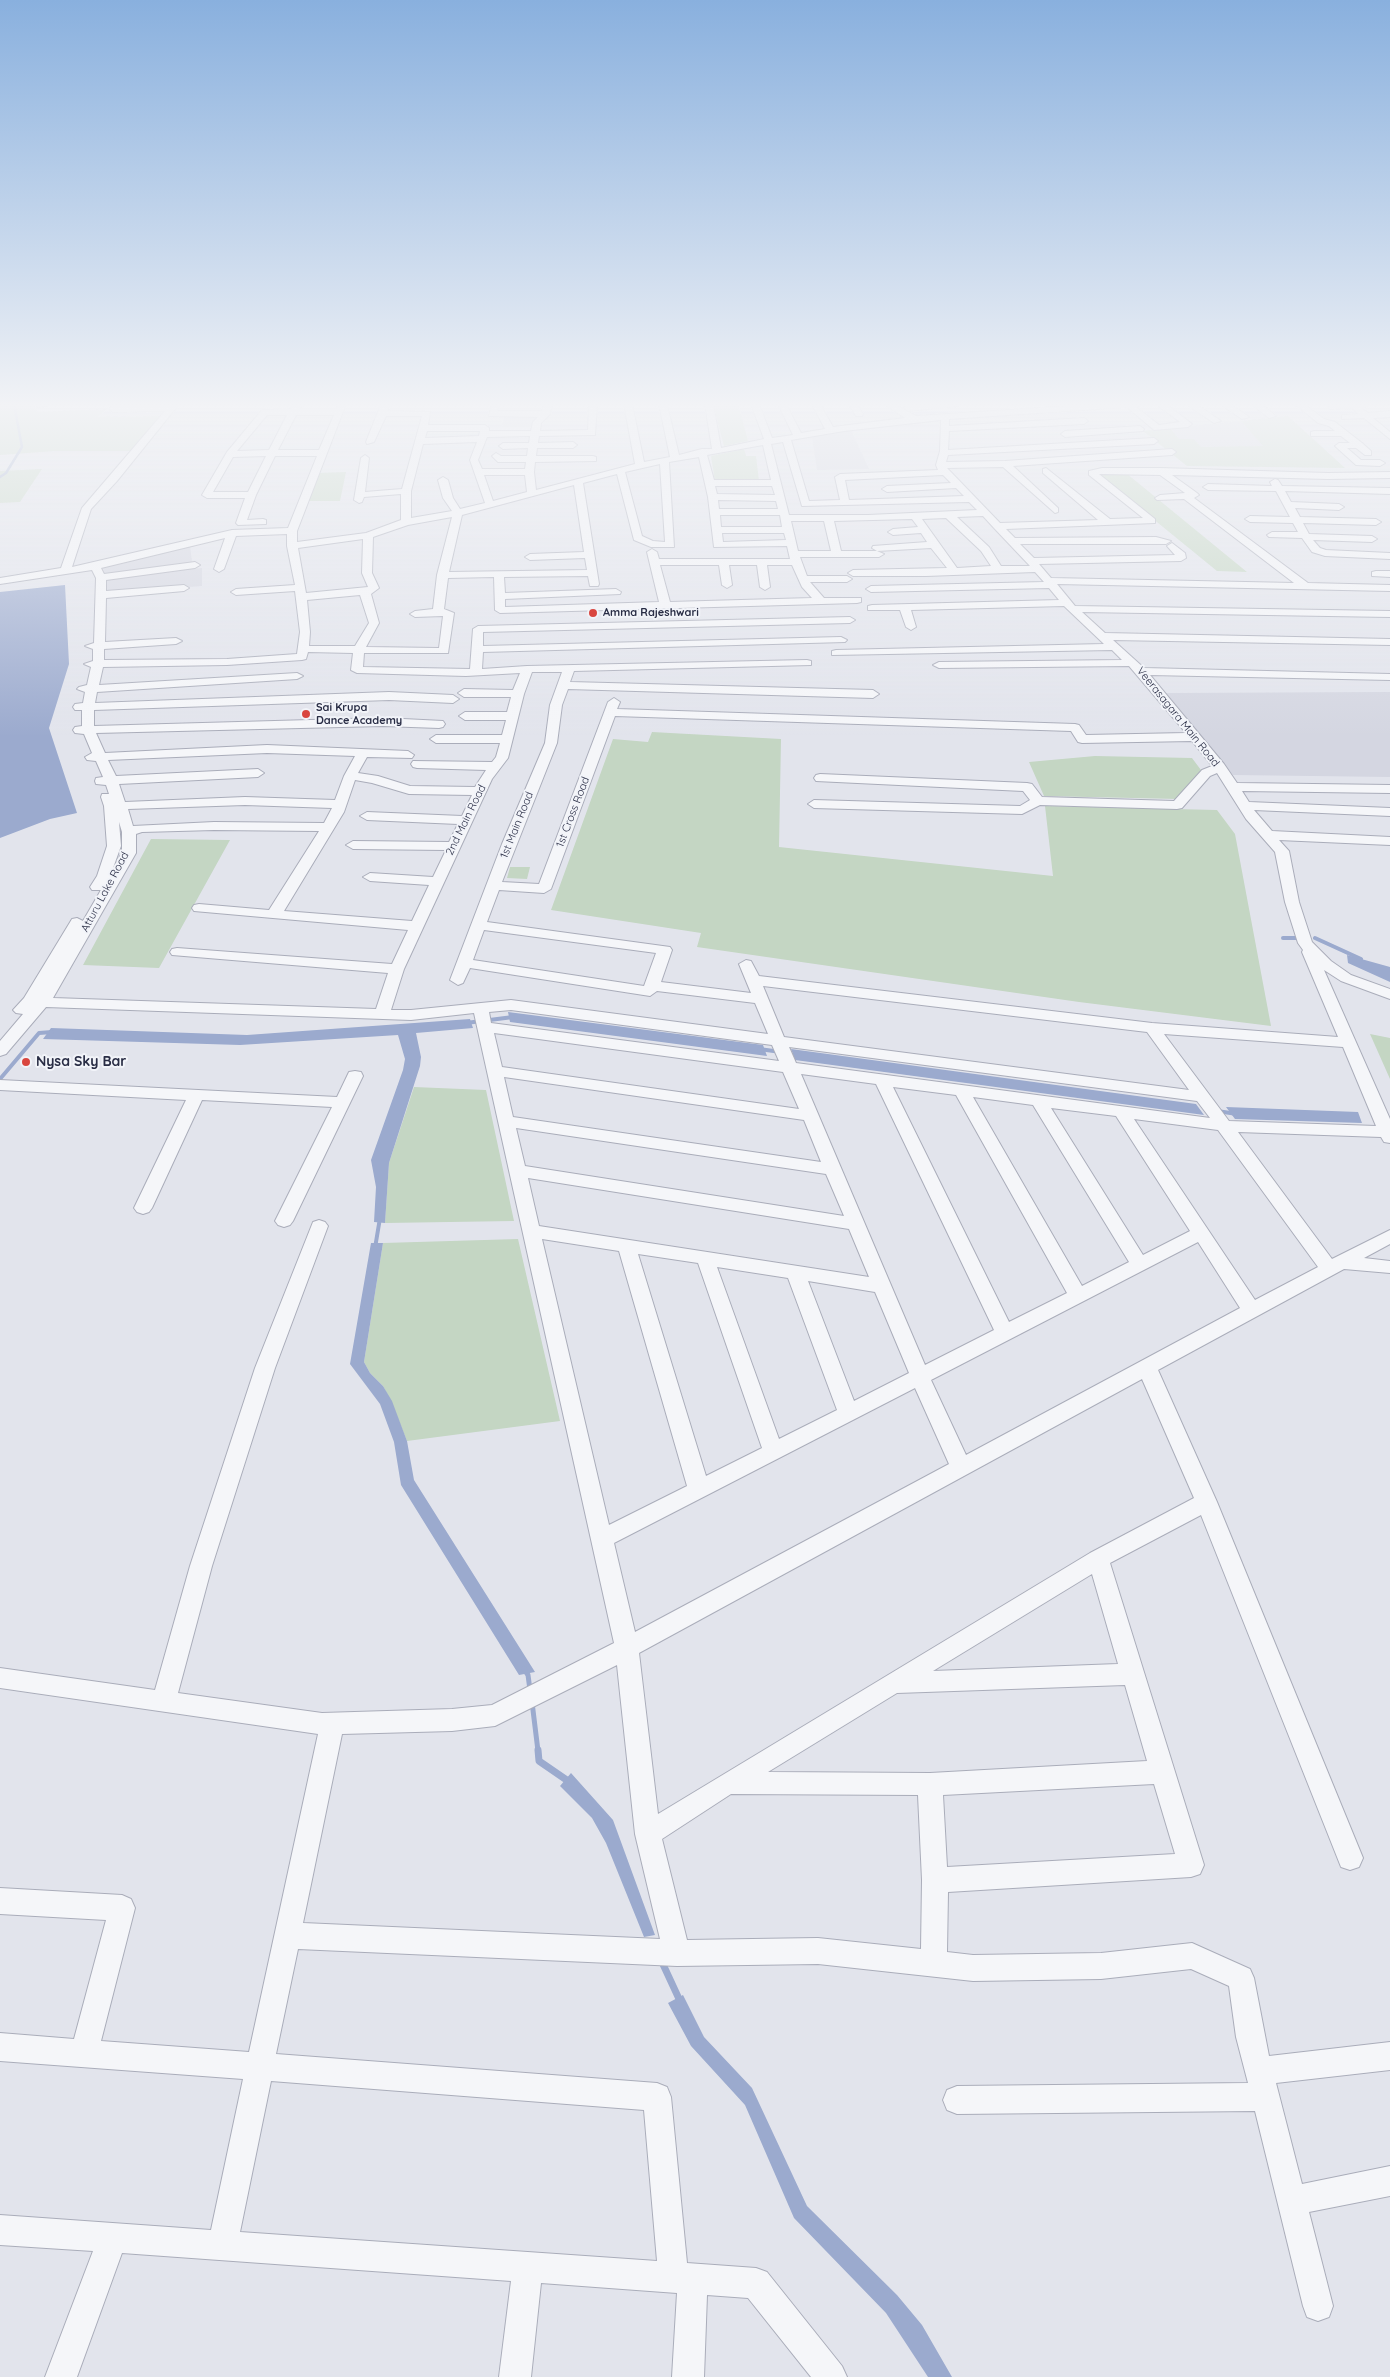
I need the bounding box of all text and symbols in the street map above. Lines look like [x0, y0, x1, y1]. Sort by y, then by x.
place label: Amma Rajeshwari [603, 606, 699, 620]
marker: Amma Rajeshwari [587, 607, 599, 619]
street label: Veerasagara Main Road [1134, 665, 1222, 769]
place label: Sai Krupa Dance Academy [316, 701, 402, 727]
marker: Sai Krupa Dance Academy [300, 708, 312, 720]
street label: 1st Cross Road [554, 775, 592, 849]
street label: 2nd Main Road [443, 783, 489, 857]
street label: 1st Main Road [498, 790, 536, 860]
street label: Atturu Lake Road [78, 850, 132, 934]
place label: Nysa Sky Bar [36, 1054, 126, 1070]
marker: Nysa Sky Bar [20, 1056, 32, 1068]

